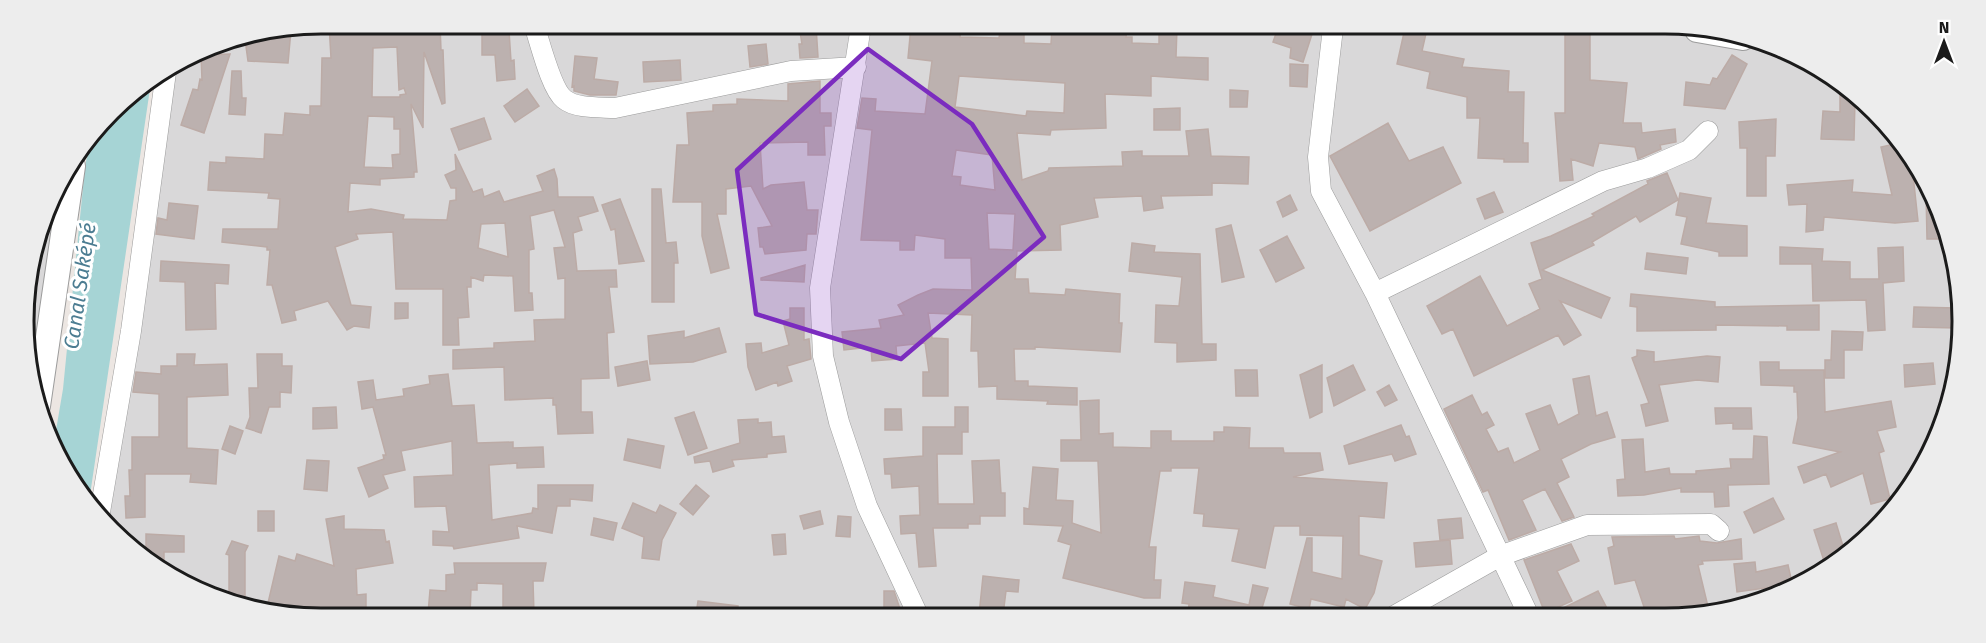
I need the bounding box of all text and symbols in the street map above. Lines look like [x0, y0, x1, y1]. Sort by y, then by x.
north arrow [1914, 12, 1974, 72]
text: N [1939, 18, 1949, 37]
water label: Canal Saképé [58, 221, 102, 351]

